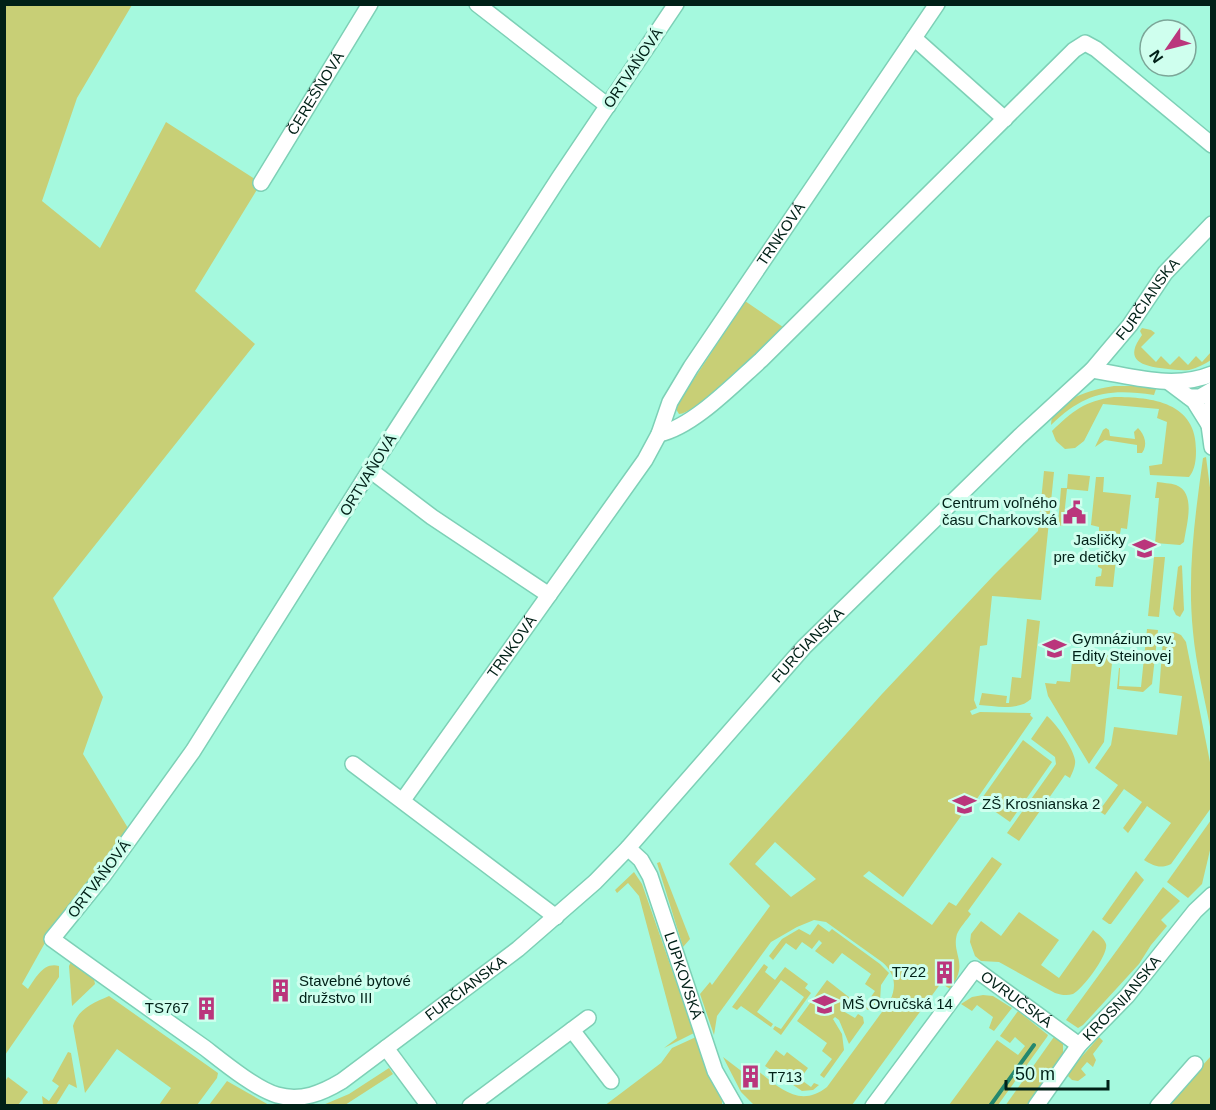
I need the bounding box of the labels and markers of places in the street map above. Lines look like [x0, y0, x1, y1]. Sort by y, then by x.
place label: Centrum voľného času Charkovská [942, 494, 1058, 528]
public building icon: Centrum voľného času Charkovská [1062, 499, 1088, 525]
place label: Jasličky pre detičky [1053, 531, 1126, 565]
school or university icon: Jasličky pre detičky [1131, 536, 1157, 562]
place label: Gymnázium sv. Edity Steinovej [1072, 630, 1174, 664]
school or university icon: Gymnázium sv. Edity Steinovej [1041, 635, 1067, 661]
school or university icon: ZŠ Krosnianska 2 [951, 791, 977, 817]
place label: ZŠ Krosnianska 2 [982, 795, 1100, 812]
building icon: T722 [931, 959, 957, 985]
place label: T722 [892, 963, 926, 980]
place label: Stavebné bytové družstvo III [299, 972, 411, 1006]
building icon: Stavebné bytové družstvo III [268, 977, 294, 1003]
school or university icon: MŠ Ovručská 14 [811, 991, 837, 1017]
building icon: TS767 [194, 995, 220, 1021]
place label: MŠ Ovručská 14 [842, 995, 953, 1012]
place label: TS767 [145, 999, 189, 1016]
building icon: T713 [737, 1064, 763, 1090]
place label: T713 [768, 1068, 802, 1085]

